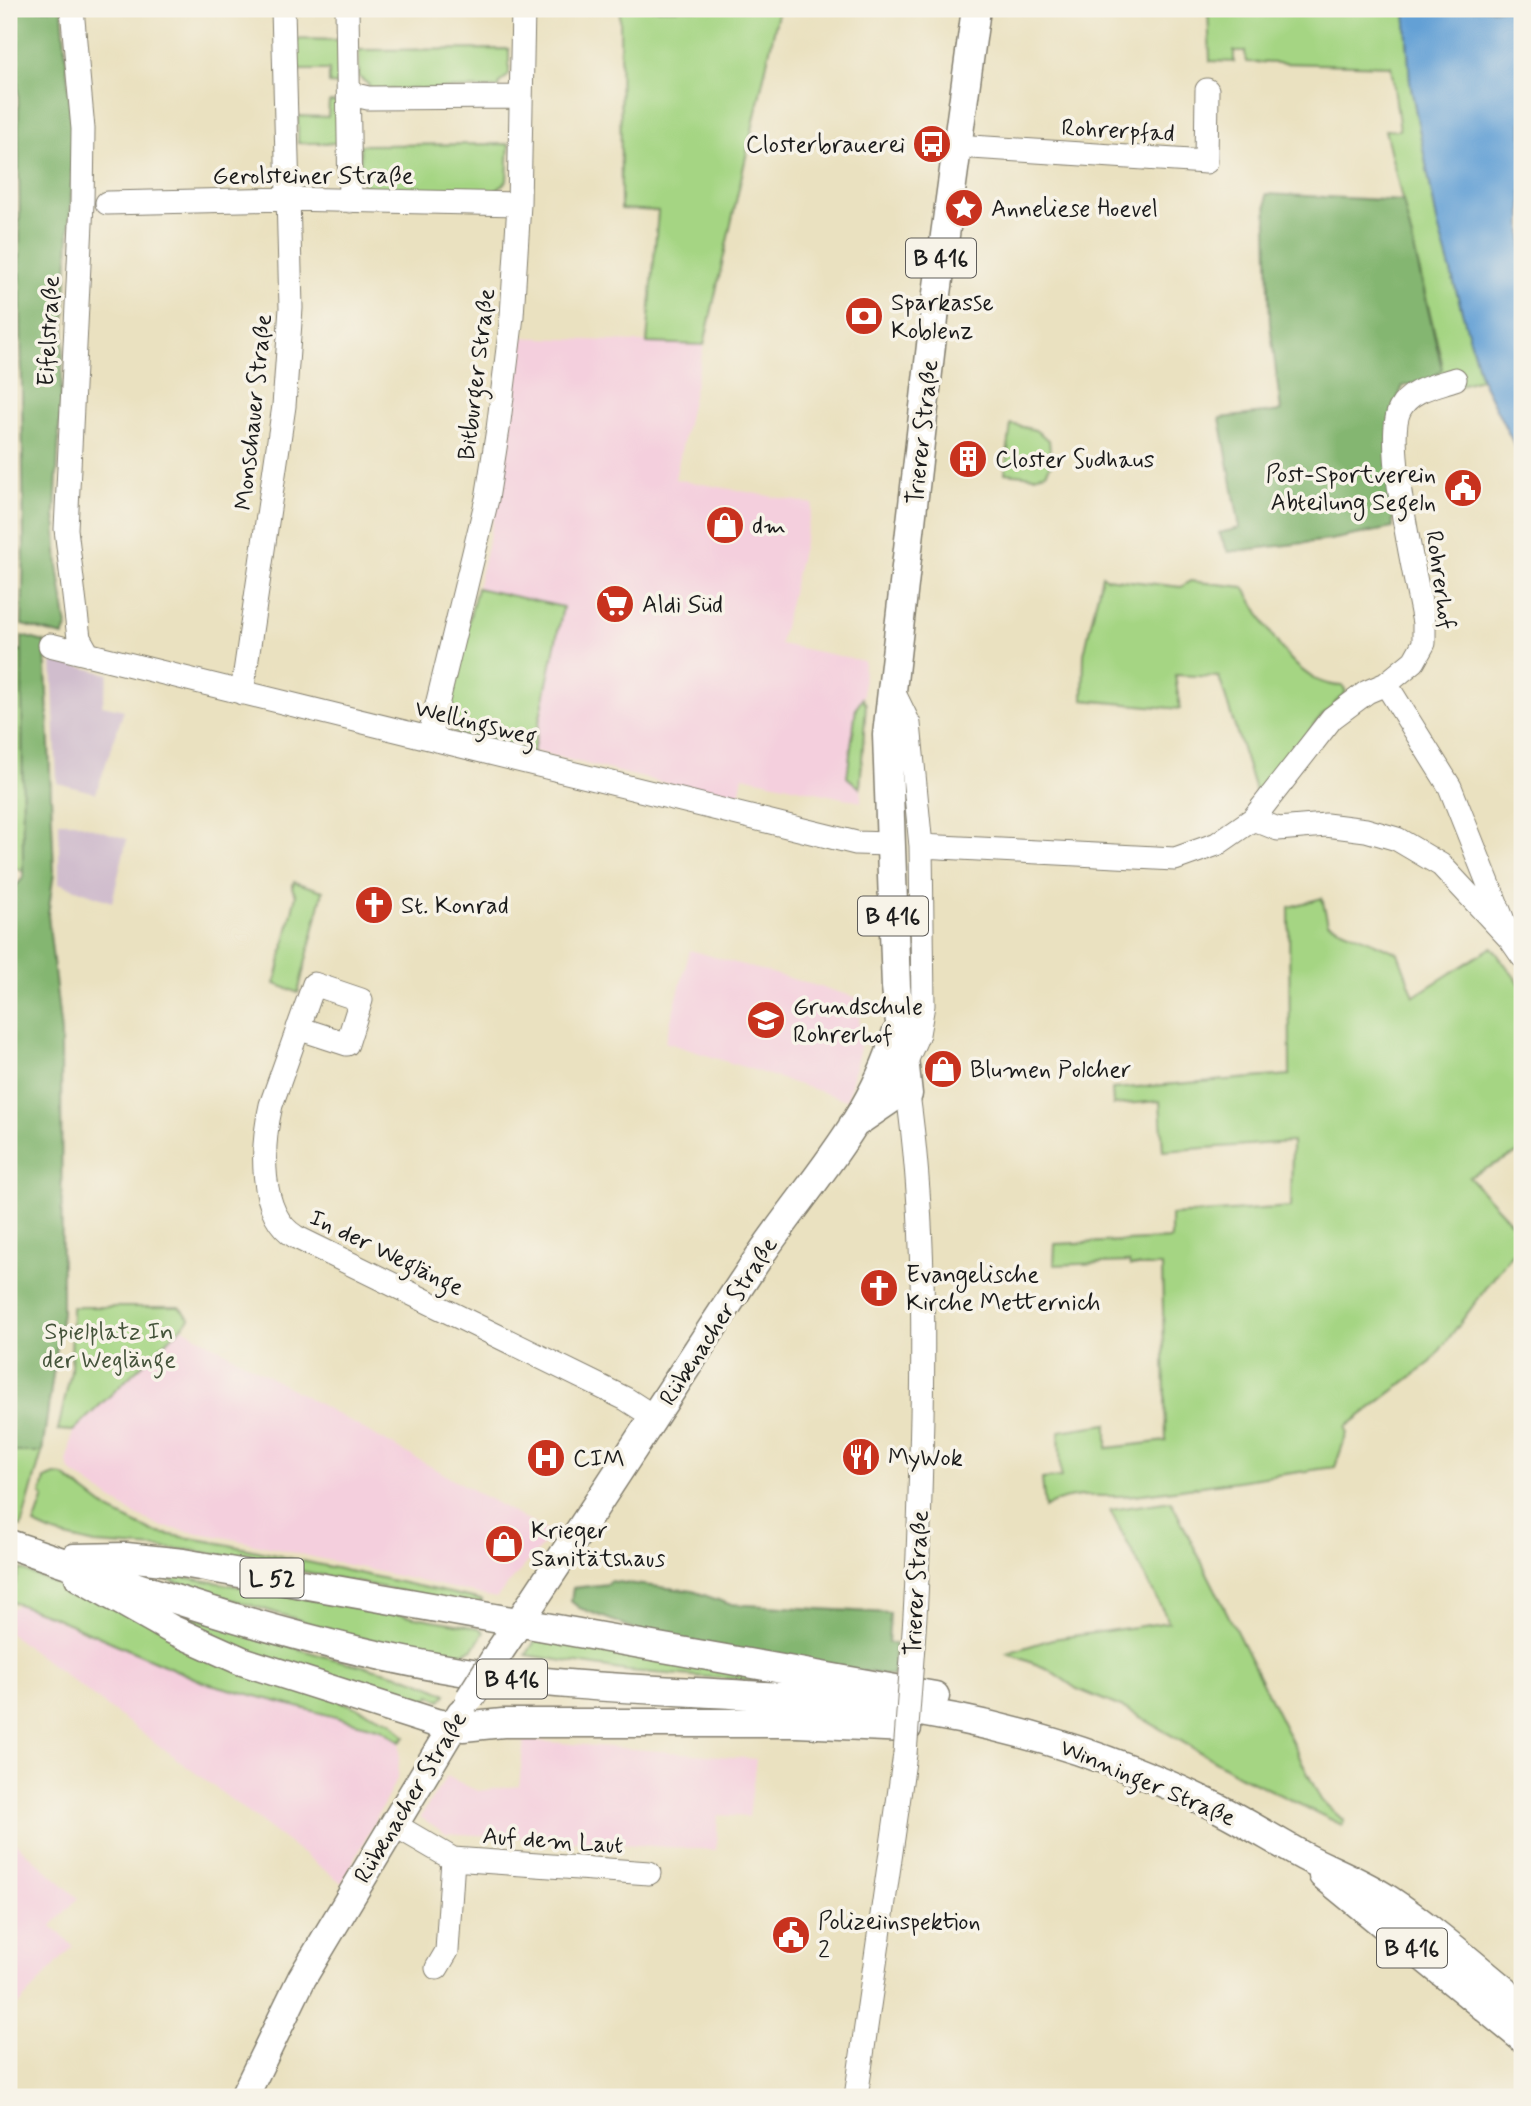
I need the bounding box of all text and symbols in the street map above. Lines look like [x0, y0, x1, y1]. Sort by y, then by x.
street label: Rohrerpfad [1060, 113, 1175, 150]
bus stop icon: Closterbrauerei [911, 123, 953, 165]
place label: Closterbrauerei [746, 130, 905, 161]
street label: Gerolsteiner Straße [212, 161, 414, 192]
place icon: Anneliese Hoevel [943, 187, 985, 229]
place label: Anneliese Hoevel [991, 194, 1158, 225]
road number: B 416 [906, 238, 976, 278]
street label: Eifelstraße [31, 275, 68, 387]
street label: Bitburger Straße [452, 286, 506, 462]
place label: Sparkasse Koblenz [891, 288, 994, 347]
bank icon: Sparkasse Koblenz [843, 295, 885, 337]
street label: Monschauer Straße [229, 312, 280, 512]
street label: Trierer Straße [900, 358, 947, 506]
building icon: Closter Sudhaus [947, 438, 989, 480]
place label: Closter Sudhaus [995, 445, 1155, 476]
place label: Post-Sportverein Abteilung Segeln [1266, 460, 1436, 522]
public building icon: Post-Sportverein Abteilung Segeln [1442, 467, 1484, 509]
shop icon: dm [704, 504, 746, 546]
place label: dm [752, 511, 786, 542]
street label: Rohrerhof [1417, 529, 1462, 632]
supermarket icon: Aldi Süd [594, 583, 636, 625]
place label: Aldi Süd [642, 590, 723, 621]
street label: Wellingsweg [411, 693, 540, 757]
church icon: St. Konrad [353, 884, 395, 926]
place label: St. Konrad [401, 891, 509, 922]
road number: B 416 [858, 897, 928, 936]
place label: Grundschule Rohrerhof [793, 992, 923, 1051]
school or university icon: Grundschule Rohrerhof [745, 999, 787, 1041]
shop icon: Blumen Polcher [922, 1048, 964, 1090]
place label: Blumen Polcher [970, 1055, 1131, 1086]
street label: In der Weglänge [303, 1203, 469, 1307]
street label: Rübenacher Straße [653, 1231, 786, 1412]
place label: Evangelische Kirche Metternich [906, 1260, 1101, 1319]
church icon: Evangelische Kirche Metternich [858, 1267, 900, 1309]
park label: Spielplatz In der Weglänge [42, 1317, 176, 1379]
restaurant icon: MyWok [840, 1436, 882, 1478]
hospital icon: CIM [525, 1437, 567, 1479]
place label: MyWok [888, 1443, 963, 1474]
place label: CIM [573, 1444, 625, 1475]
street label: Trierer Straße [898, 1509, 937, 1657]
place label: Krieger Sanitätshaus [531, 1516, 666, 1575]
shop icon: Krieger Sanitätshaus [483, 1523, 525, 1565]
road number: L 52 [240, 1558, 304, 1597]
road number: B 416 [477, 1660, 547, 1698]
street label: Rübenacher Straße [348, 1706, 475, 1889]
street label: Winninger Straße [1054, 1732, 1240, 1837]
street label: Auf dem Laut [481, 1821, 624, 1862]
place label: Polizeiinspektion 2 [818, 1907, 981, 1966]
public building icon: Polizeiinspektion 2 [770, 1914, 812, 1956]
road number: B 416 [1377, 1928, 1447, 1968]

